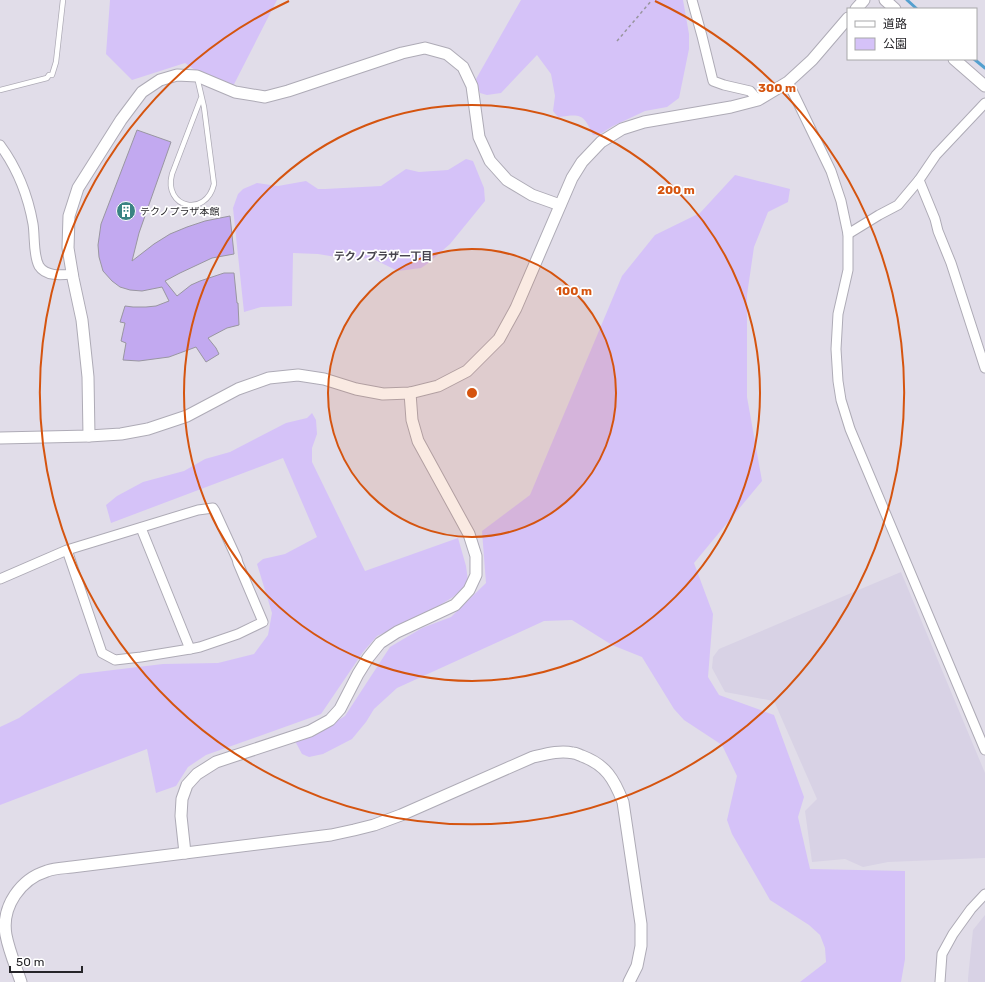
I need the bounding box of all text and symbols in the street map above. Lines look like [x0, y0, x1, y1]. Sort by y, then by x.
legend [847, 8, 977, 60]
text: 道路 [883, 17, 907, 31]
text: 公園 [883, 37, 907, 51]
text: 300 m [758, 81, 796, 95]
text: 200 m [657, 183, 695, 197]
building icon: テクノプラザ本館 [115, 200, 137, 222]
place label: テクノプラザ本館 [140, 206, 219, 218]
district label: テクノプラザ一丁目 [334, 250, 432, 263]
text: 100 m [556, 284, 592, 298]
centre of rings [465, 386, 479, 400]
scale bar [10, 948, 82, 974]
text: 50 m [16, 955, 44, 969]

